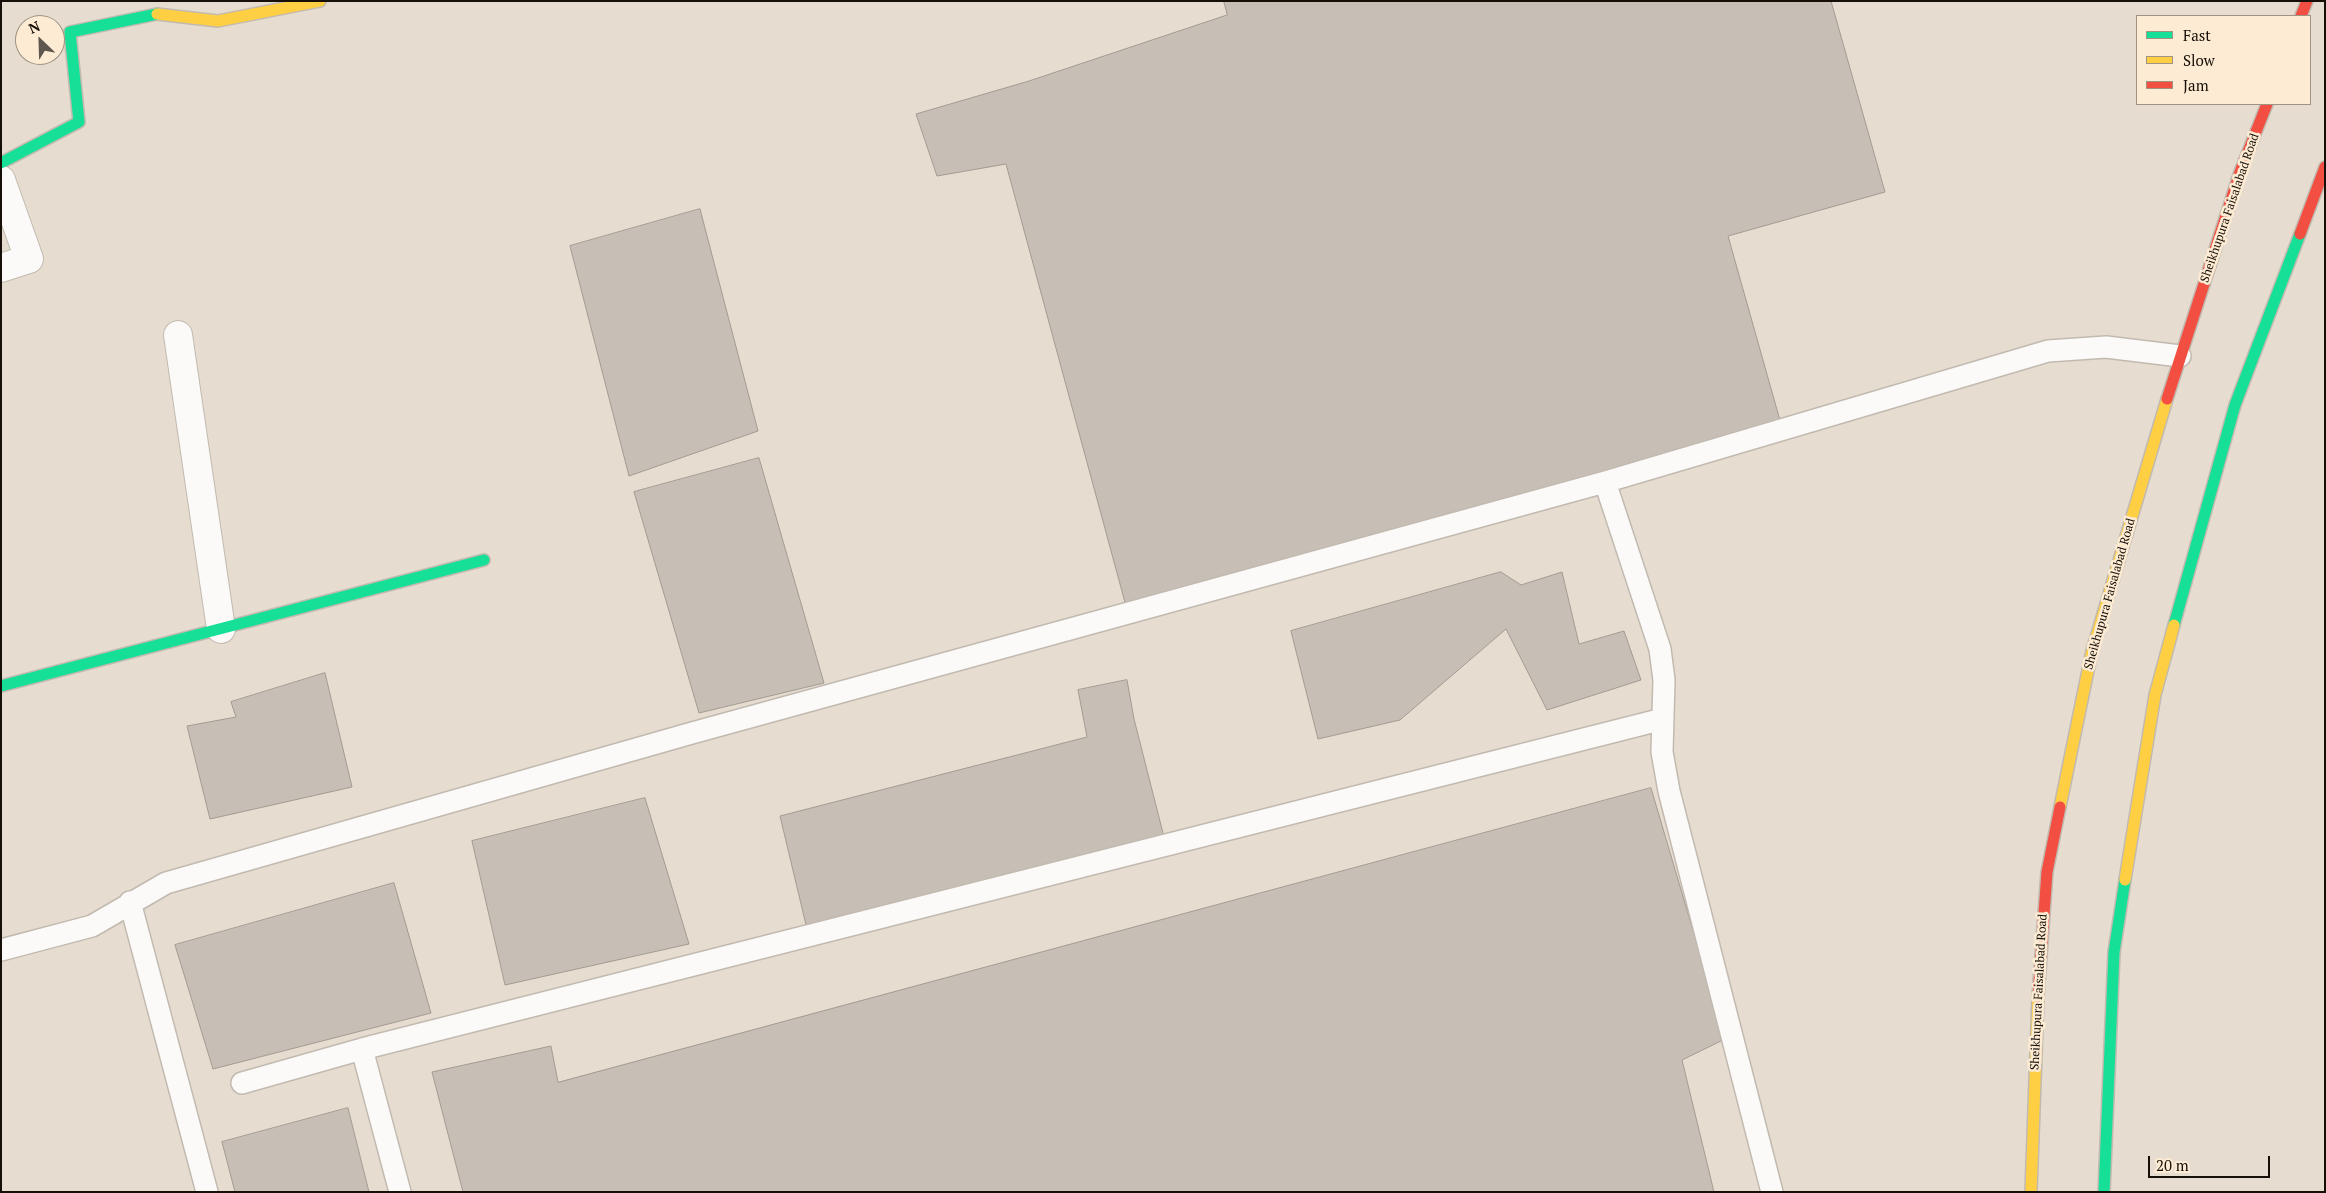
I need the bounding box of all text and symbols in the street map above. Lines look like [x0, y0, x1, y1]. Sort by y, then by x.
north arrow [15, 15, 65, 65]
legend [2136, 15, 2311, 105]
text: N [25, 16, 43, 38]
text: Fast [2183, 25, 2211, 45]
text: Slow [2183, 50, 2215, 70]
text: Jam [2183, 75, 2209, 95]
street label: Sheikhupura Faisalabad Road [2198, 132, 2262, 284]
street label: Sheikhupura Faisalabad Road [2081, 517, 2139, 671]
street label: Sheikhupura Faisalabad Road [2028, 913, 2050, 1071]
scale bar [2151, 1146, 2274, 1178]
text: 20 m [2156, 1155, 2189, 1175]

